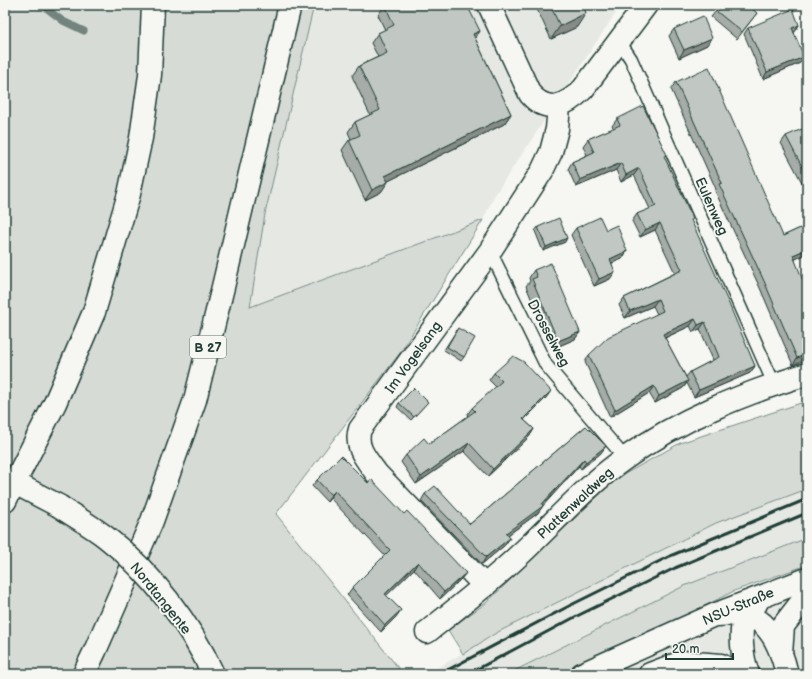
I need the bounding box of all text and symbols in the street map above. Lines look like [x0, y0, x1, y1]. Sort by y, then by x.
street label: Eulenweg [691, 175, 732, 238]
street label: Drosselweg [524, 297, 573, 370]
street label: Im Vogelsang [382, 318, 445, 397]
road number: B 27 [190, 336, 226, 358]
street label: Plattenwaldweg [534, 464, 617, 543]
street label: Nordtangente [126, 559, 195, 638]
street label: NSU-Straße [700, 584, 776, 629]
scale bar [666, 635, 733, 661]
text: 20 m [672, 642, 699, 657]

